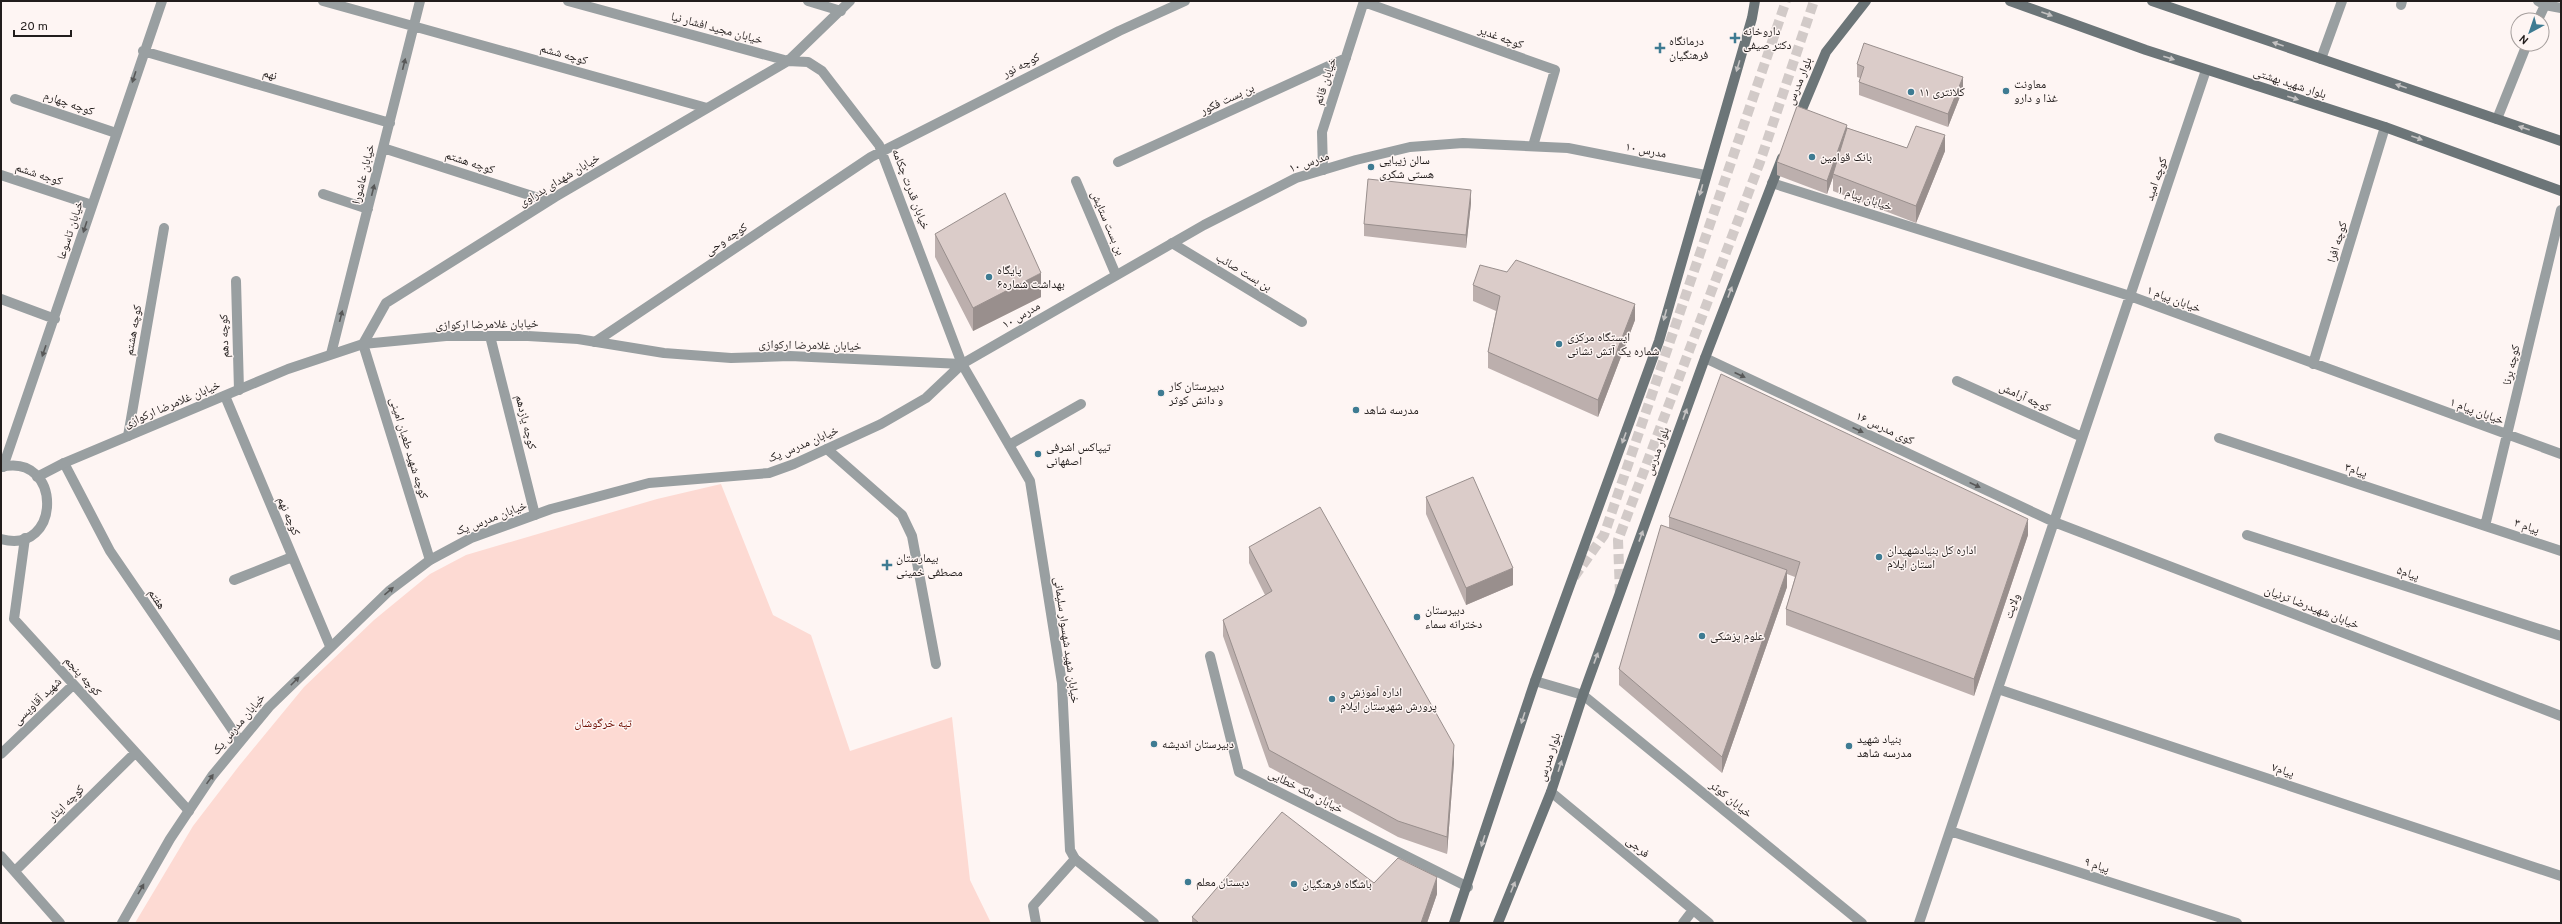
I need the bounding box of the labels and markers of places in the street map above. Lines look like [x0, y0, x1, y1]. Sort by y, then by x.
place label: داروخانه دکتر صیفی [1743, 24, 1792, 54]
marker: داروخانه دکتر صیفی [1730, 33, 1740, 43]
place label: درمانگاه فرهنگیان [1669, 34, 1708, 64]
marker: درمانگاه فرهنگیان [1654, 42, 1666, 54]
place label: معاونت غذا و دارو [2014, 77, 2058, 107]
place label: کلانتری ۱۱ [1919, 85, 1965, 101]
marker: معاونت غذا و دارو [2001, 86, 2011, 96]
marker: کلانتری ۱۱ [1906, 87, 1916, 97]
place label: بانک قوامین [1820, 150, 1872, 166]
marker: بانک قوامین [1807, 152, 1817, 162]
place label: سالن زیبایی هستی شکری [1379, 153, 1434, 183]
marker: سالن زیبایی هستی شکری [1366, 162, 1376, 172]
place label: پایگاه بهداشت شماره۶ [997, 263, 1065, 293]
marker: پایگاه بهداشت شماره۶ [984, 272, 994, 282]
place label: ایستگاه مرکزی شماره یک آتش نشانی [1567, 330, 1659, 360]
marker: ایستگاه مرکزی شماره یک آتش نشانی [1554, 339, 1564, 349]
place label: دبیرستان کار و دانش کوثر [1168, 379, 1224, 409]
marker: دبیرستان کار و دانش کوثر [1156, 388, 1166, 398]
place label: مدرسه شاهد [1364, 403, 1419, 419]
marker: مدرسه شاهد [1351, 405, 1361, 415]
place label: تیپاکس اشرفی اصفهانی [1046, 440, 1111, 470]
marker: تیپاکس اشرفی اصفهانی [1033, 449, 1043, 459]
place label: اداره کل بنیادشهیدان استان ایلام [1887, 543, 1977, 573]
place label: بیمارستان مصطفی خمینی [896, 551, 963, 581]
marker: اداره کل بنیادشهیدان استان ایلام [1874, 552, 1884, 562]
marker: بیمارستان مصطفی خمینی [881, 559, 893, 571]
place label: دبیرستان دخترانه سماء [1425, 603, 1482, 633]
marker: دبیرستان دخترانه سماء [1412, 612, 1422, 622]
place label: علوم پزشکی [1710, 629, 1764, 645]
marker: علوم پزشکی [1697, 631, 1707, 641]
place label: اداره آموزش و پرورش شهرستان ایلام [1340, 685, 1437, 715]
marker: اداره آموزش و پرورش شهرستان ایلام [1327, 694, 1337, 704]
place label: بنیاد شهید مدرسه شاهد [1857, 732, 1912, 762]
place label: دبیرستان اندیشه [1162, 737, 1234, 753]
marker: دبیرستان اندیشه [1149, 739, 1159, 749]
marker: بنیاد شهید مدرسه شاهد [1844, 741, 1854, 751]
place label: دبستان معلم [1196, 875, 1249, 891]
marker: دبستان معلم [1183, 877, 1193, 887]
place label: باشگاه فرهنگیان [1302, 877, 1372, 893]
marker: باشگاه فرهنگیان [1289, 879, 1299, 889]

